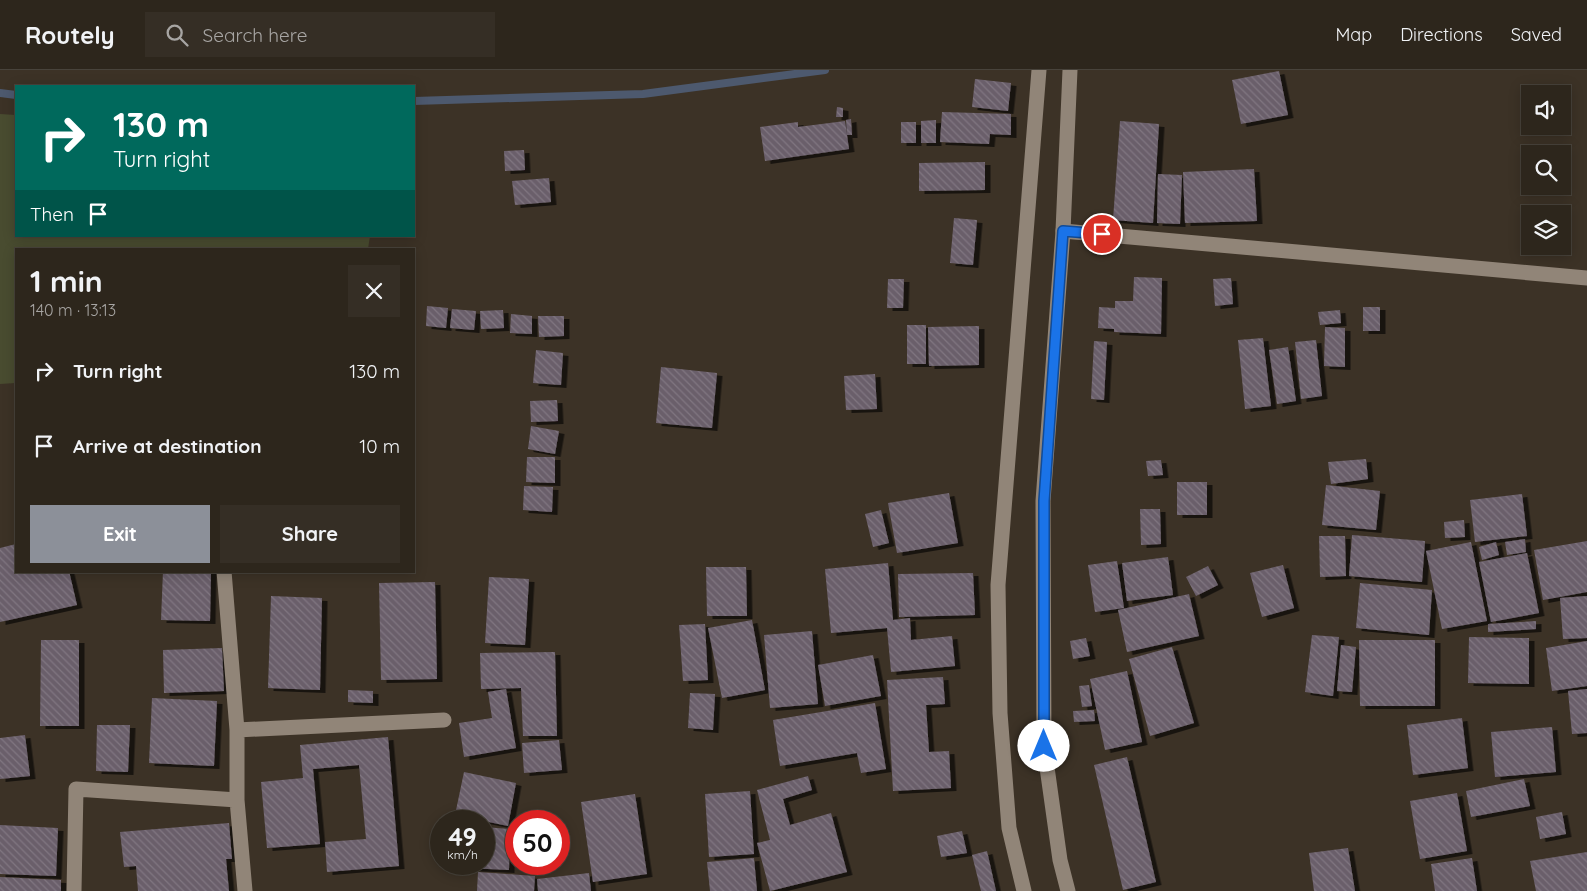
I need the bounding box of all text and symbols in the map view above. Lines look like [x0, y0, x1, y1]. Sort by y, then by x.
search box [145, 12, 495, 57]
text: Routely [25, 20, 115, 50]
icon: search [163, 21, 191, 49]
text: Search here [203, 23, 307, 47]
text: Map [1335, 23, 1372, 46]
text: Directions [1400, 23, 1483, 46]
text: Saved [1511, 23, 1562, 46]
map controls [1521, 85, 1571, 255]
button: sound [1521, 85, 1571, 135]
text: 130 m [113, 102, 209, 146]
icon: right [30, 105, 95, 170]
text: Turn right [113, 145, 210, 173]
button: search [1521, 145, 1571, 195]
icon: arrive [84, 200, 112, 228]
text: Then [30, 202, 74, 226]
button: layers [1521, 205, 1571, 255]
pin [1081, 213, 1123, 255]
icon: arrive [1088, 220, 1116, 248]
text: 1 min [30, 262, 103, 300]
button: close [348, 265, 400, 317]
text: 140 m · 13:13 [30, 300, 116, 320]
icon: right [30, 357, 58, 385]
text: Turn right [73, 359, 162, 383]
text: 130 m [349, 359, 400, 383]
icon: arrive [30, 432, 58, 460]
text: Arrive at destination [73, 434, 262, 458]
text: 10 m [359, 434, 400, 458]
button: Exit [30, 505, 210, 563]
button: Share [220, 505, 400, 563]
position arrow [1017, 719, 1069, 771]
speed limit sign: 50 [505, 810, 570, 875]
text: 49 [448, 821, 477, 852]
text: km/h [447, 847, 478, 862]

